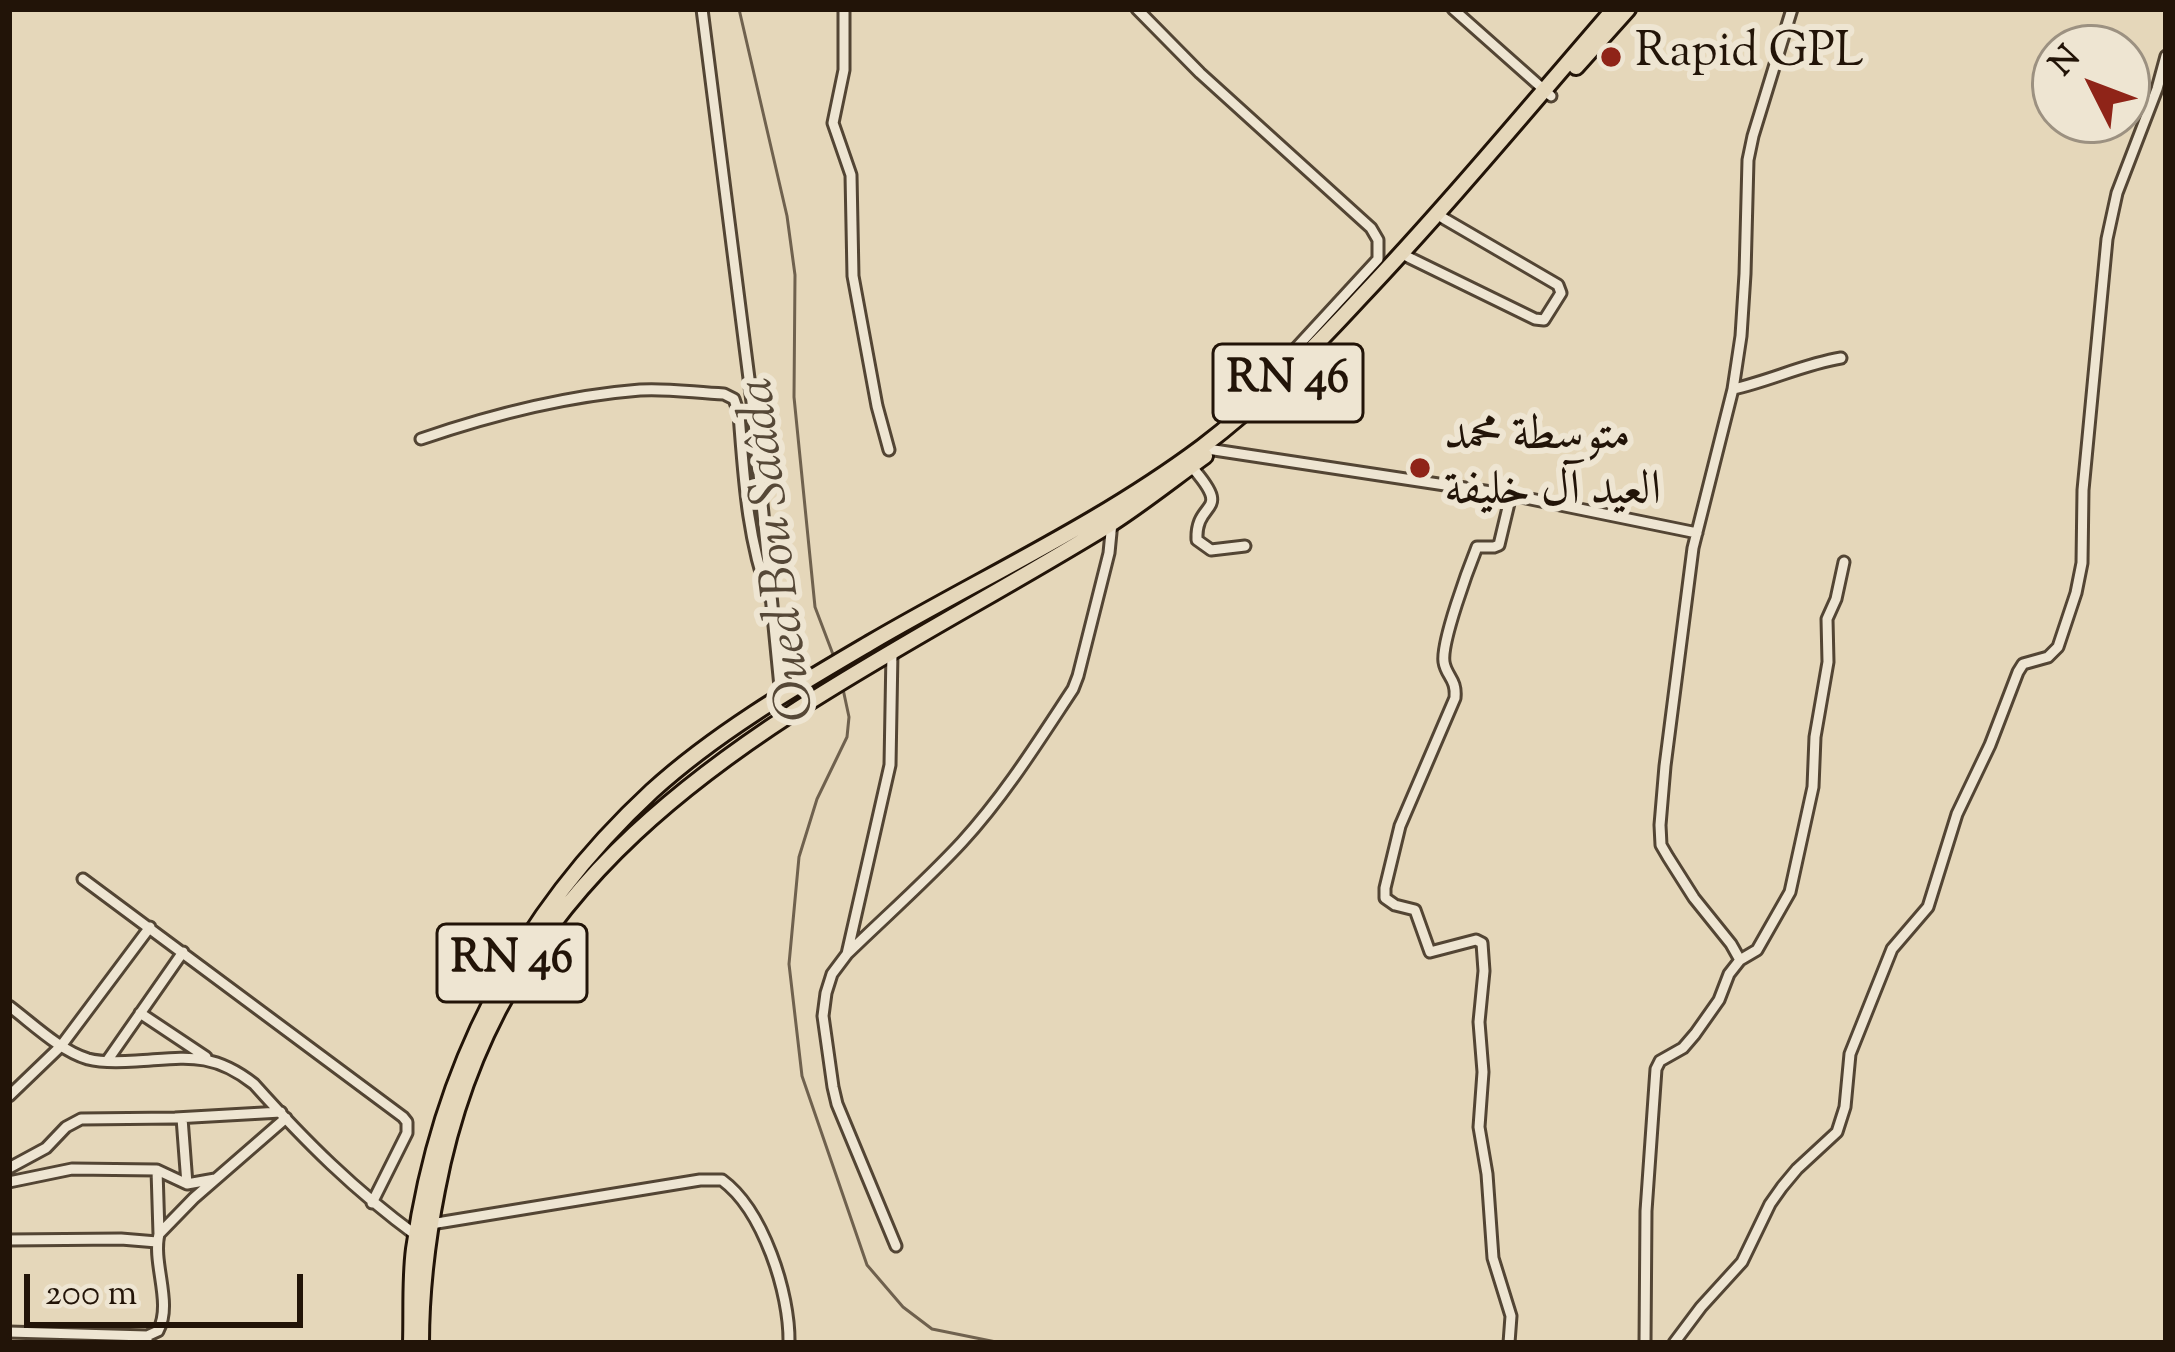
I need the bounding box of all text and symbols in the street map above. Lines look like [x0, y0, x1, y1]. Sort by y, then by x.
north arrow [2031, 24, 2151, 144]
place label: Rapid GPL [1635, 28, 1864, 86]
text: N [2040, 36, 2093, 88]
marker: Rapid GPL [1598, 44, 1624, 70]
road number: RN 46 [1213, 344, 1363, 422]
water label: Oued Bou Saâda [731, 374, 833, 724]
place label: متوسطة محمد العيد آل خليفة [1444, 411, 1661, 524]
marker: متوسطة محمد العيد آل خليفة [1407, 455, 1433, 481]
road number: RN 46 [437, 924, 587, 1002]
scale bar [30, 1250, 309, 1324]
text: 200 m [45, 1269, 137, 1321]

